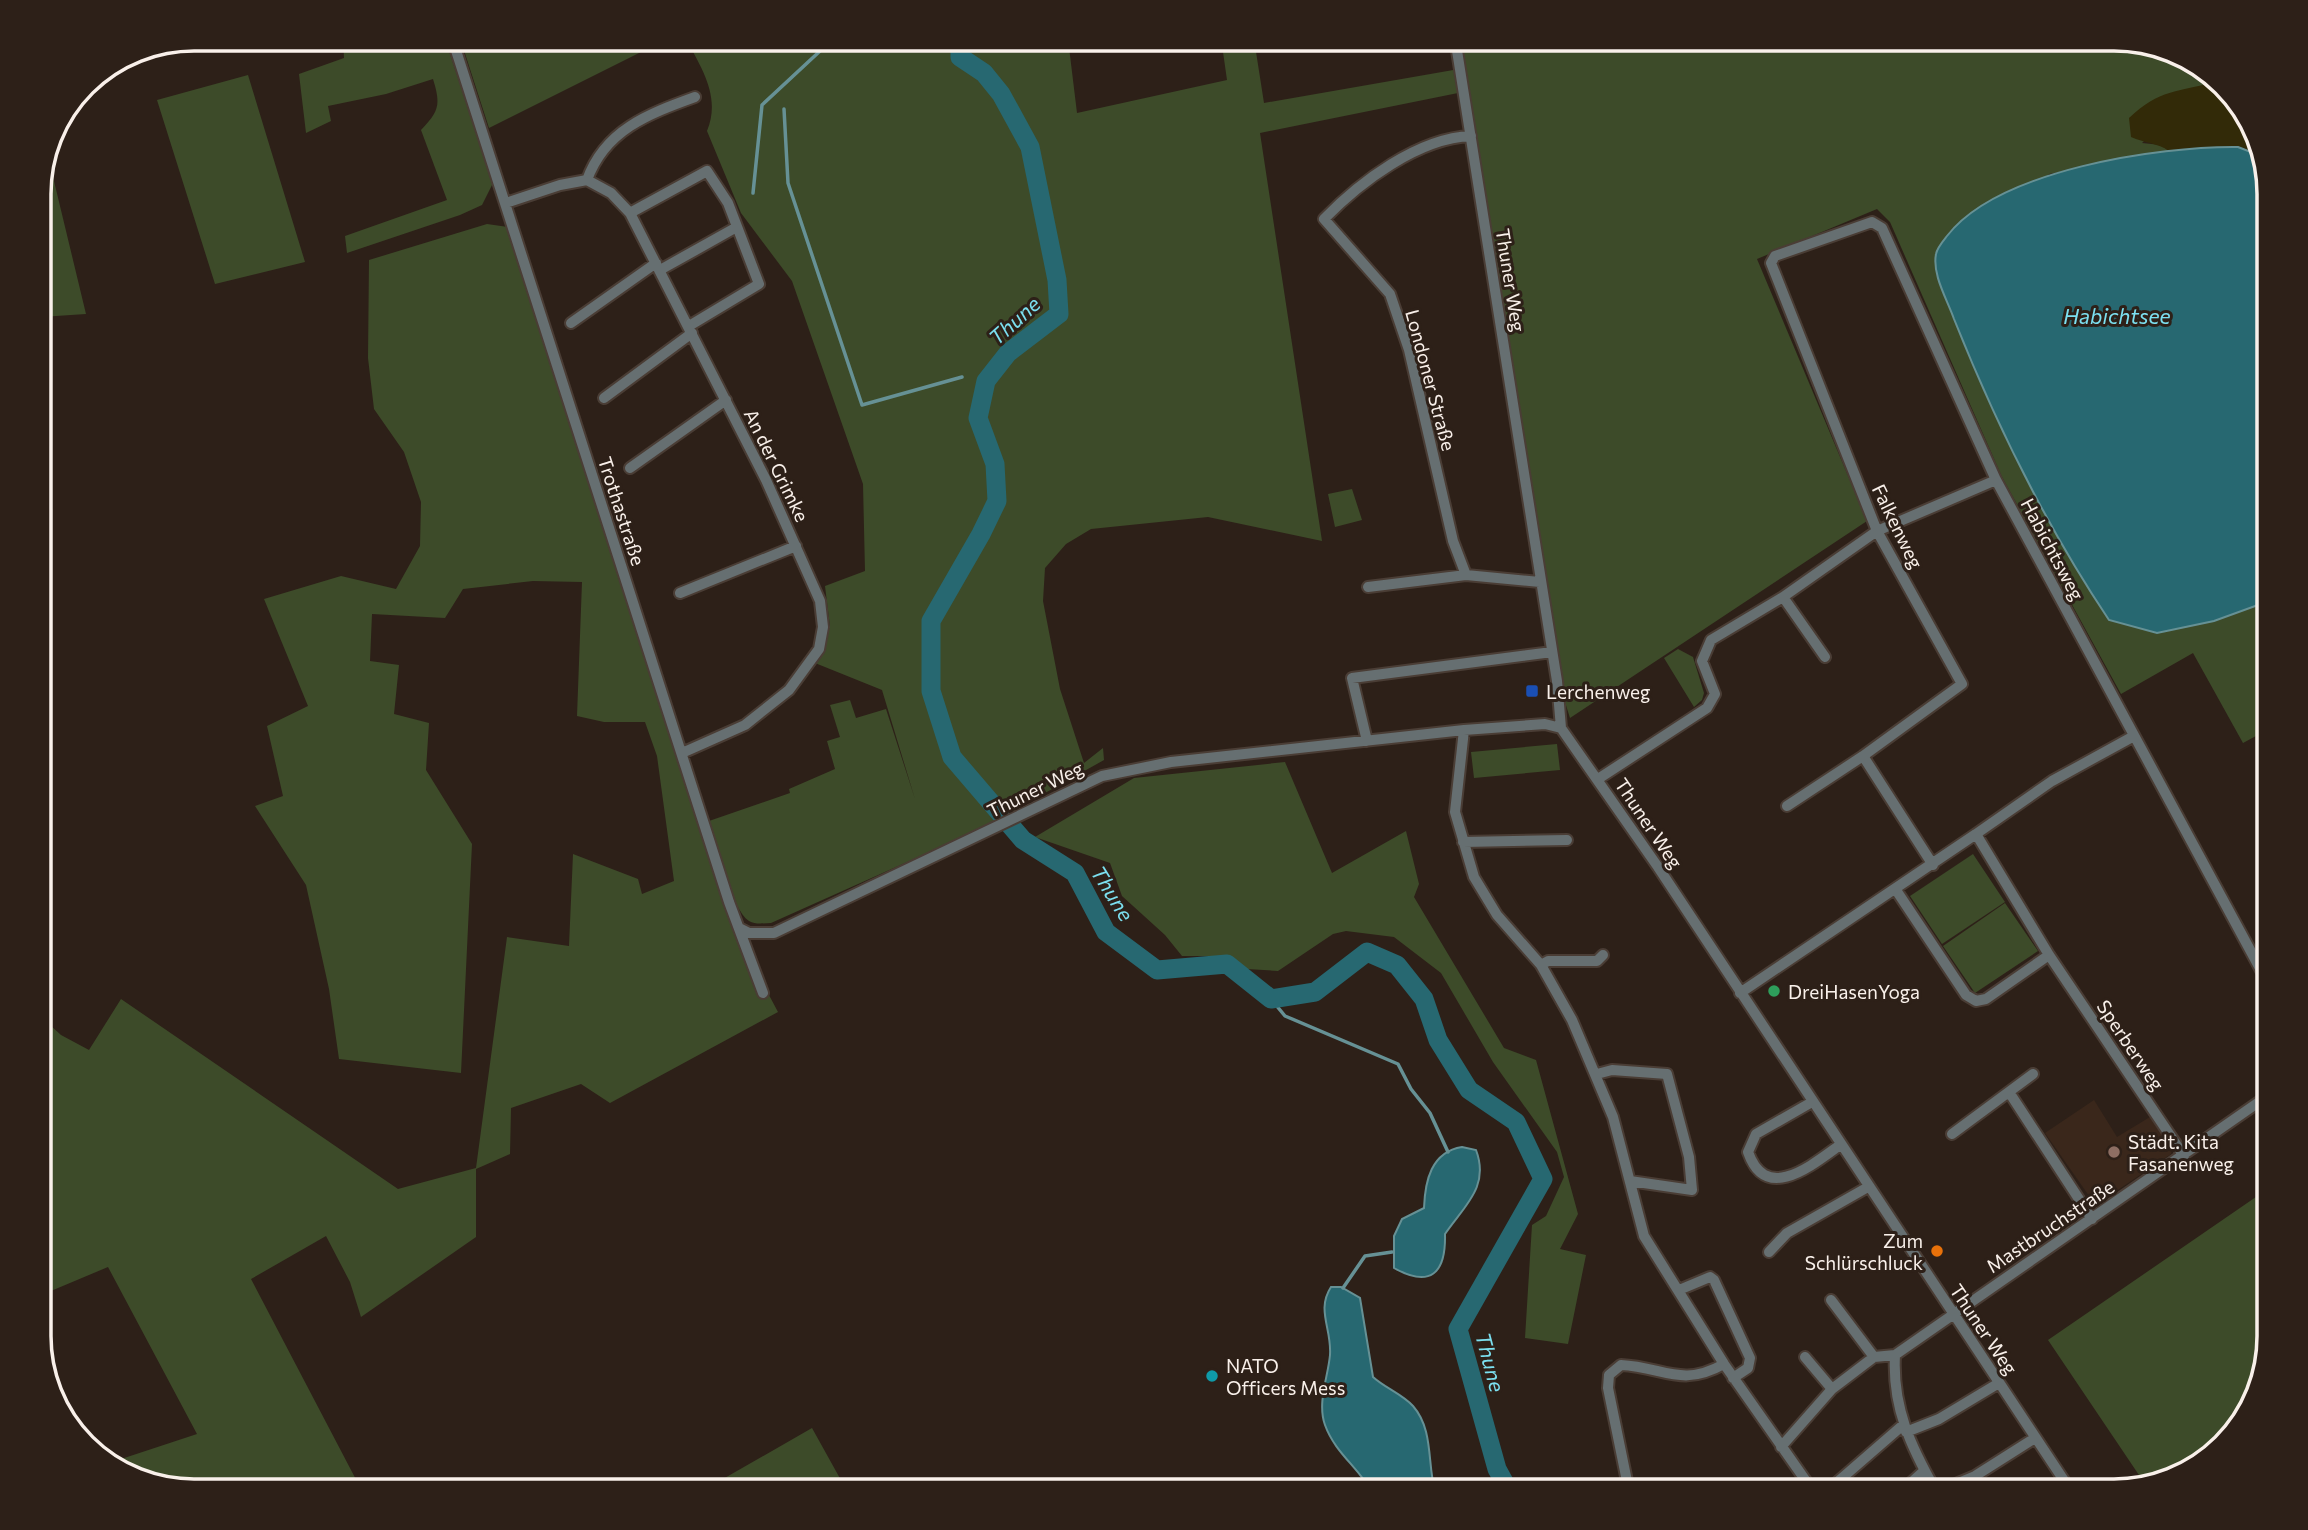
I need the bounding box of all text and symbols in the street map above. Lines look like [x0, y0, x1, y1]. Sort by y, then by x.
street label: Thuner Weg [1491, 227, 1531, 333]
water label: Thune [983, 291, 1045, 349]
water label: Habichtsee [2063, 303, 2171, 328]
street label: Londoner Straße [1401, 307, 1461, 453]
street label: An der Grimke [740, 405, 814, 525]
street label: Trothastraße [594, 454, 650, 568]
street label: Falkenweg [1868, 480, 1928, 572]
street label: Habichtsweg [2017, 494, 2089, 604]
place label: Lerchenweg [1546, 680, 1650, 703]
marker: Lerchenweg [1524, 683, 1540, 699]
street label: Thuner Weg [983, 756, 1087, 822]
street label: Thuner Weg [1610, 773, 1688, 873]
water label: Thune [1086, 861, 1140, 925]
place label: DreiHasenYoga [1788, 980, 1920, 1003]
marker: DreiHasenYoga [1766, 983, 1782, 999]
street label: Sperberweg [2092, 995, 2170, 1095]
place label: Städt. Kita Fasanenweg [2128, 1130, 2234, 1175]
marker: Städt. Kita Fasanenweg [2106, 1144, 2122, 1160]
street label: Mastbruchstraße [1982, 1175, 2118, 1277]
place label: Zum Schlürschluck [1805, 1229, 1923, 1274]
marker: Zum Schlürschluck [1929, 1243, 1945, 1259]
street label: Thuner Weg [1945, 1279, 2023, 1379]
water label: Thune [1471, 1330, 1511, 1394]
place label: NATO Officers Mess [1226, 1354, 1345, 1399]
marker: NATO Officers Mess [1204, 1368, 1220, 1384]

